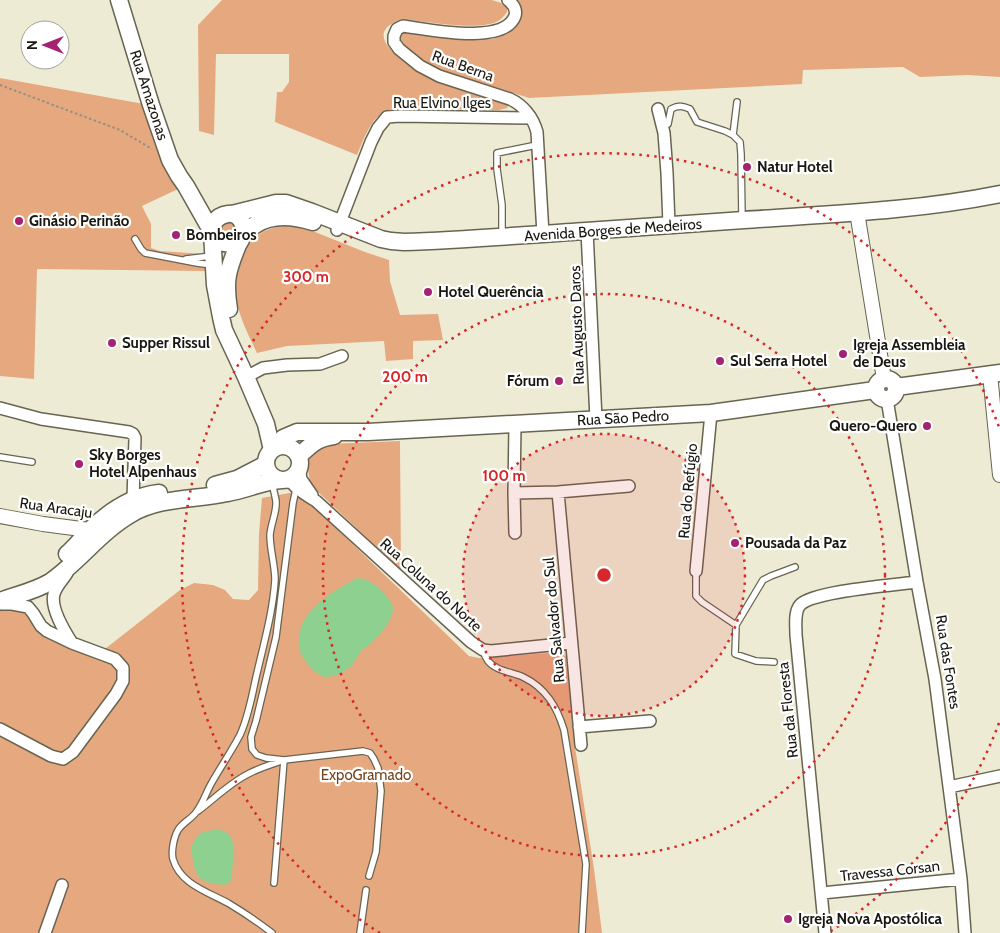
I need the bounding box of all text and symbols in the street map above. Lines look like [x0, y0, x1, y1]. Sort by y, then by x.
north arrow [20, 20, 70, 70]
text: N [23, 40, 41, 50]
street label: Rua Berna [430, 47, 497, 86]
street label: Rua Amazonas [126, 48, 172, 142]
street label: Rua Elvino Ilges [393, 94, 491, 112]
place label: Natur Hotel [757, 158, 833, 176]
marker: Natur Hotel [741, 161, 753, 173]
place label: Ginásio Perinão [29, 212, 130, 230]
marker: Ginásio Perinão [13, 215, 25, 227]
street label: Avenida Borges de Medeiros [524, 215, 702, 245]
place label: Bombeiros [186, 226, 257, 244]
marker: Bombeiros [170, 229, 182, 241]
street label: Rua Augusto Daros [566, 265, 588, 385]
text: 300 m [283, 268, 329, 286]
place label: Hotel Querência [438, 283, 544, 301]
marker: Hotel Querência [422, 286, 434, 298]
place label: Supper Rissul [122, 334, 210, 352]
place label: Igreja Assembleia de Deus [853, 336, 966, 371]
marker: Supper Rissul [106, 337, 118, 349]
marker: Igreja Assembleia de Deus [837, 348, 849, 360]
place label: Sul Serra Hotel [730, 352, 827, 370]
marker: Sul Serra Hotel [714, 355, 726, 367]
text: 200 m [382, 368, 428, 386]
place label: Fórum [507, 372, 549, 390]
marker: Fórum [553, 375, 565, 387]
street label: Rua São Pedro [577, 407, 669, 429]
place label: Quero-Quero [829, 417, 917, 435]
marker: Quero-Quero [921, 420, 933, 432]
street label: Rua do Refúgio [675, 443, 701, 539]
place label: Sky Borges Hotel Alpenhaus [89, 446, 196, 481]
marker: Sky Borges Hotel Alpenhaus [73, 458, 85, 470]
text: 100 m [482, 467, 526, 485]
street label: Rua Aracaju [18, 494, 94, 522]
place label: Pousada da Paz [745, 534, 847, 552]
street label: Rua Coluna do Norte [376, 535, 486, 636]
marker: Pousada da Paz [729, 537, 741, 549]
street label: Rua Salvador do Sul [540, 556, 568, 683]
centre of rings [595, 566, 613, 584]
street label: Rua das Fontes [932, 614, 964, 710]
street label: Rua da Floresta [774, 660, 802, 759]
park label: ExpoGramado [321, 766, 411, 784]
street label: Travessa Corsan [839, 857, 941, 885]
place label: Igreja Nova Apostólica [798, 910, 942, 928]
marker: Igreja Nova Apostólica [782, 913, 794, 925]

